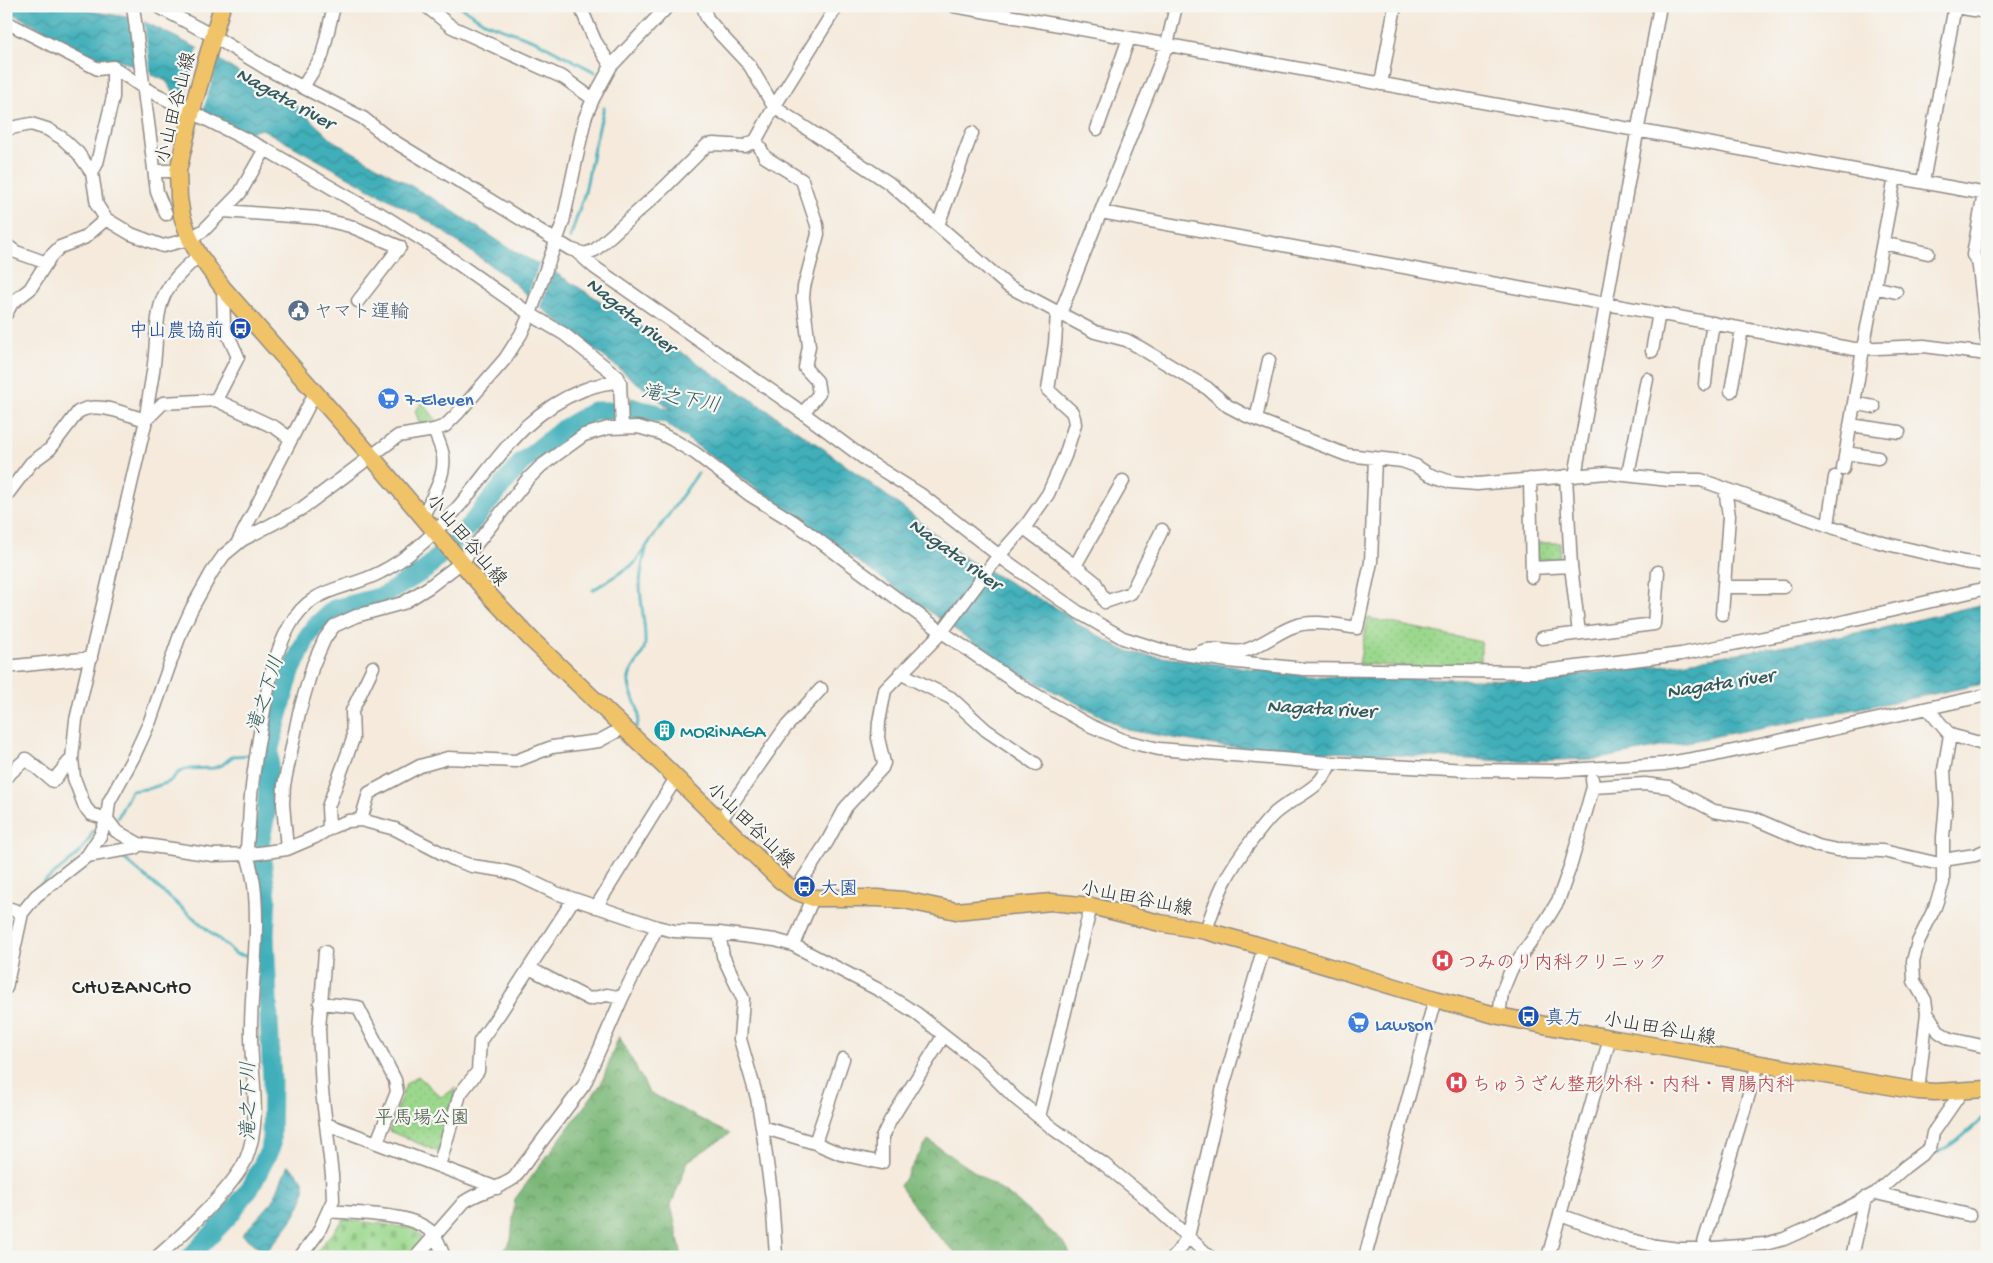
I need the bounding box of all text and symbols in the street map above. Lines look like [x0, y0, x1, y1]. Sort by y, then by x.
street label: 小山田谷山線 [151, 50, 202, 166]
water label: Nagata river [231, 64, 341, 138]
water label: Nagata river [580, 274, 682, 362]
public building icon: ヤマト運輸 [286, 298, 310, 322]
place label: ヤマト運輸 [314, 301, 409, 325]
bus stop icon: 中山農協前 [228, 317, 252, 341]
place label: 中山農協前 [129, 320, 224, 344]
water label: 滝之下川 [639, 380, 722, 419]
supermarket icon: 7-Eleven [377, 386, 401, 410]
place label: 7-Eleven [404, 390, 474, 413]
street label: 小山田谷山線 [420, 490, 512, 592]
water label: Nagata river [903, 515, 1008, 599]
water label: 滝之下川 [242, 653, 291, 737]
water label: Nagata river [1665, 665, 1780, 705]
water label: Nagata river [1266, 696, 1379, 725]
building icon: MORiNAGA [652, 718, 676, 742]
place label: MORiNAGA [680, 722, 767, 745]
street label: 小山田谷山線 [701, 778, 799, 874]
bus stop icon: 大園 [792, 875, 816, 899]
street label: 小山田谷山線 [1078, 877, 1195, 923]
place label: 大園 [820, 879, 858, 902]
hospital icon: つみのり内科クリニック [1430, 949, 1454, 973]
place label: つみのり内科クリニック [1458, 953, 1667, 976]
district label: CHUZANCHO [72, 977, 192, 1002]
bus stop icon: 真方 [1517, 1004, 1541, 1028]
place label: 真方 [1545, 1007, 1583, 1031]
street label: 小山田谷山線 [1601, 1008, 1718, 1052]
supermarket icon: Lawson [1347, 1011, 1371, 1035]
place label: Lawson [1375, 1015, 1433, 1038]
water label: 滝之下川 [237, 1061, 262, 1141]
hospital icon: ちゅうざん整形外科・内科・胃腸内科 [1444, 1071, 1468, 1095]
place label: ちゅうざん整形外科・内科・胃腸内科 [1472, 1074, 1795, 1098]
park label: 平馬場公園 [374, 1108, 470, 1131]

